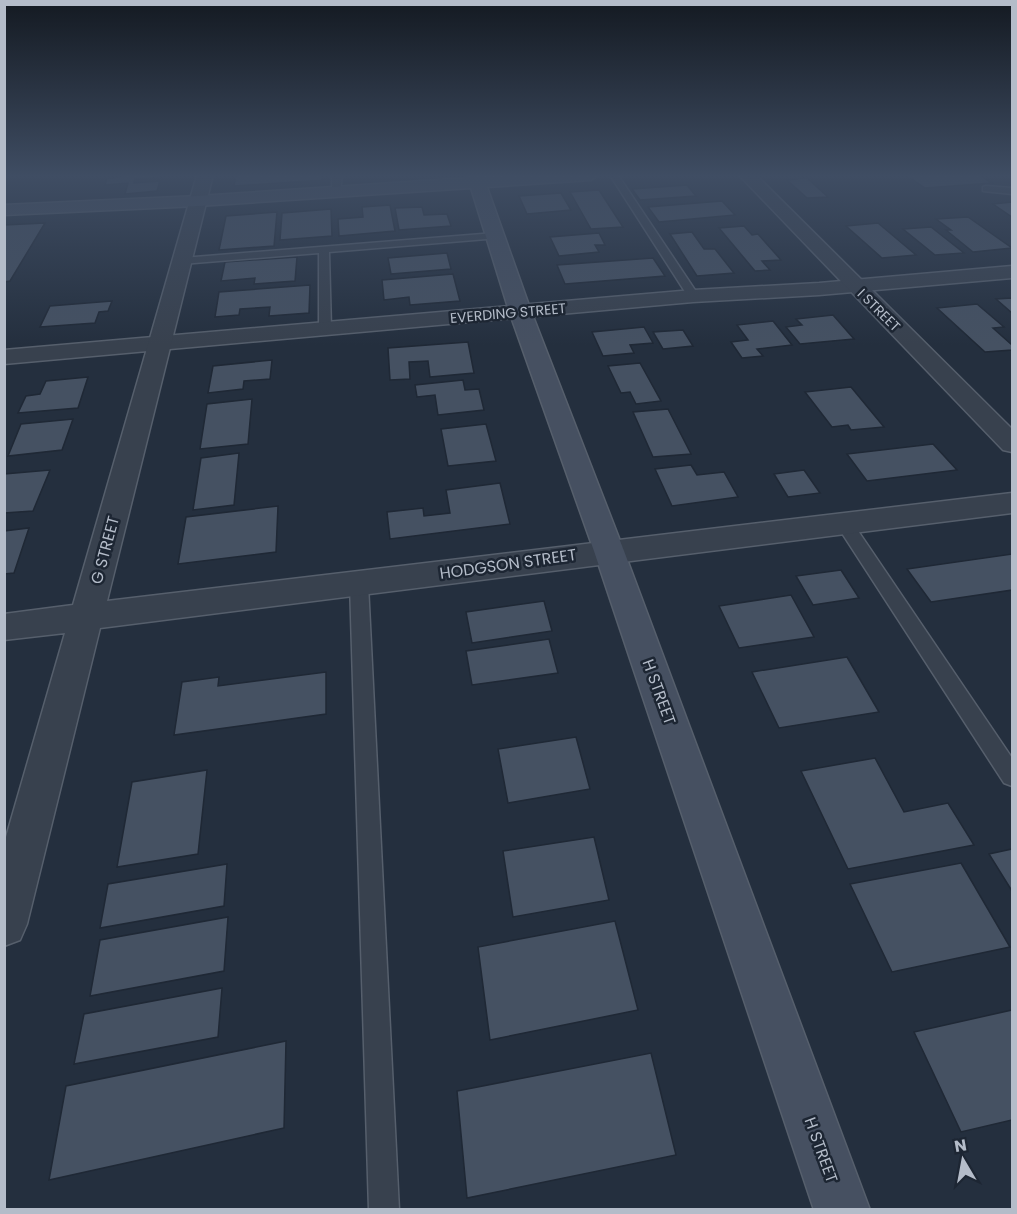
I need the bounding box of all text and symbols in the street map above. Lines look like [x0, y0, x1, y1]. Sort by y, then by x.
street label: I STREET [853, 284, 905, 336]
street label: EVERDING STREET [449, 298, 567, 328]
street label: G STREET [85, 513, 125, 587]
street label: HODGSON STREET [438, 543, 578, 585]
street label: H STREET [637, 656, 682, 728]
street label: H STREET [799, 1114, 844, 1186]
north arrow [933, 1130, 993, 1190]
text: N [953, 1133, 968, 1158]

